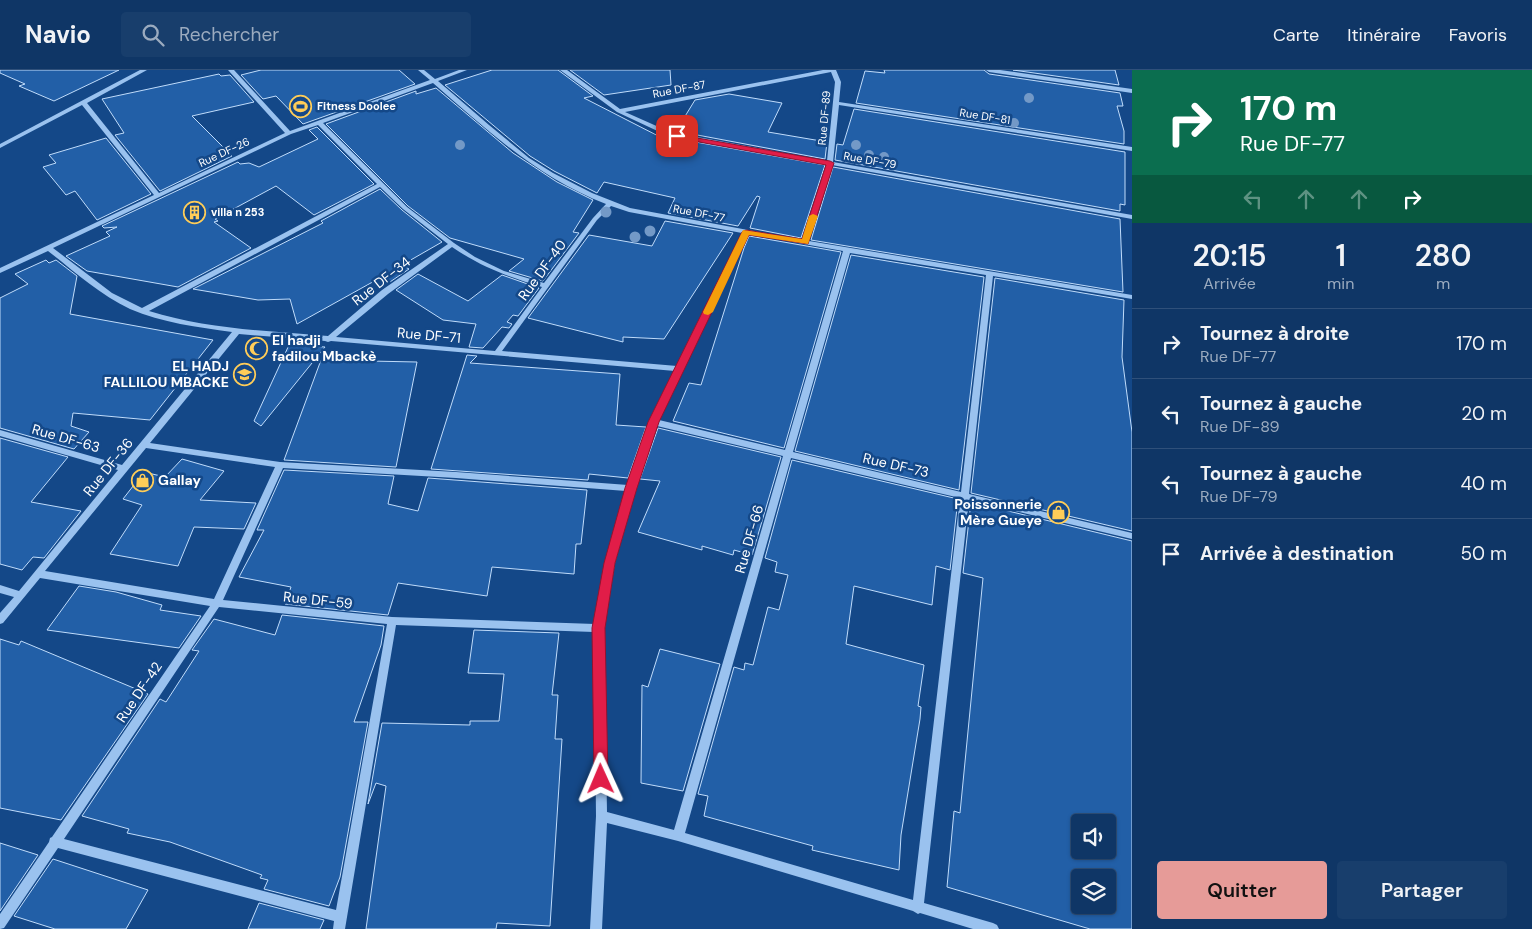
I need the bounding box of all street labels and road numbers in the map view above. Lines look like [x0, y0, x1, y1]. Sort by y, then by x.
street label: Rue DF-87 [651, 77, 707, 101]
street label: Rue DF-89 [815, 90, 833, 146]
street label: Rue DF-81 [959, 105, 1011, 127]
street label: Rue DF-26 [196, 134, 252, 170]
street label: Rue DF-79 [843, 148, 898, 172]
street label: Rue DF-77 [672, 201, 726, 225]
street label: Rue DF-40 [514, 236, 570, 304]
street label: Rue DF-34 [348, 252, 414, 309]
street label: Rue DF-71 [396, 323, 462, 347]
street label: Rue DF-63 [30, 420, 102, 456]
street label: Rue DF-36 [79, 434, 137, 500]
street label: Rue DF-73 [861, 449, 931, 481]
street label: Rue DF-66 [731, 503, 767, 575]
street label: Rue DF-59 [282, 587, 354, 613]
street label: Rue DF-42 [112, 658, 166, 726]

